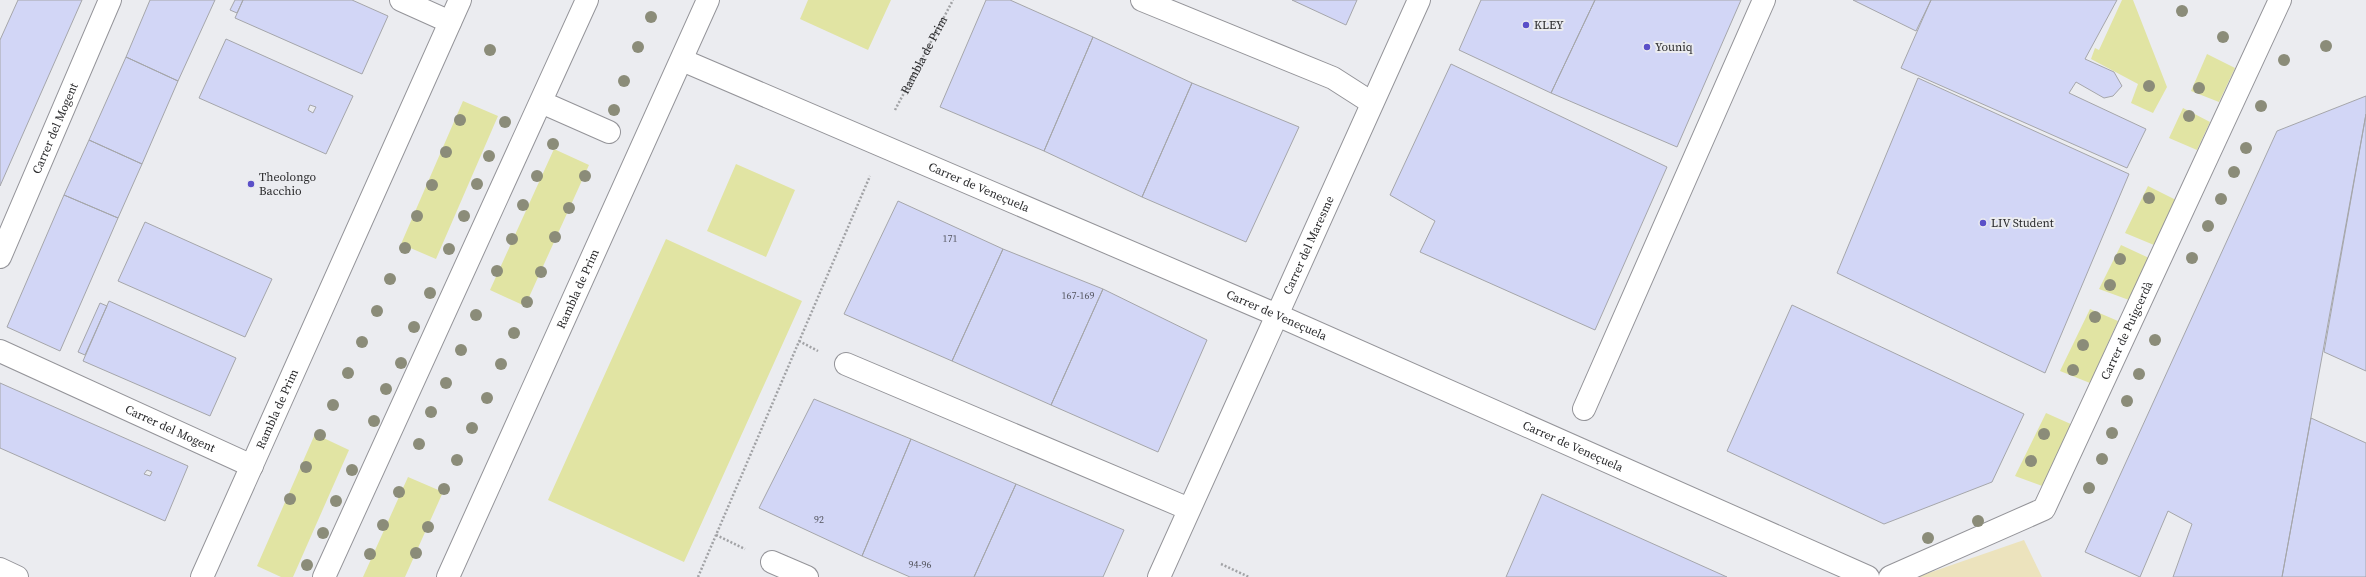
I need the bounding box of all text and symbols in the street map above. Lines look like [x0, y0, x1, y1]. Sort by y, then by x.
street label: Rambla de Prim [897, 13, 951, 97]
place label: KLEY [1534, 17, 1564, 33]
marker: KLEY [1521, 20, 1531, 30]
place label: Youniq [1655, 39, 1693, 55]
marker: Youniq [1642, 42, 1652, 52]
street label: Carrer del Mogent [29, 80, 82, 176]
street label: Carrer de Veneçuela [926, 159, 1033, 216]
place label: Theolongo Bacchio [259, 169, 317, 199]
marker: Theolongo Bacchio [246, 179, 256, 189]
street label: Carrer del Maresme [1279, 193, 1338, 297]
place label: LIV Student [1991, 215, 2054, 231]
marker: LIV Student [1978, 218, 1988, 228]
house number: 171 [943, 232, 958, 245]
street label: Rambla de Prim [553, 246, 603, 331]
street label: Carrer de Puigcerdà [2097, 278, 2157, 382]
street label: Carrer de Veneçuela [1224, 286, 1330, 344]
house number: 167-169 [1061, 289, 1095, 302]
street label: Rambla de Prim [252, 366, 302, 452]
street label: Carrer del Mogent [122, 401, 218, 456]
street label: Carrer de Veneçuela [1520, 417, 1626, 476]
house number: 92 [814, 513, 824, 526]
house number: 94-96 [908, 558, 932, 571]

